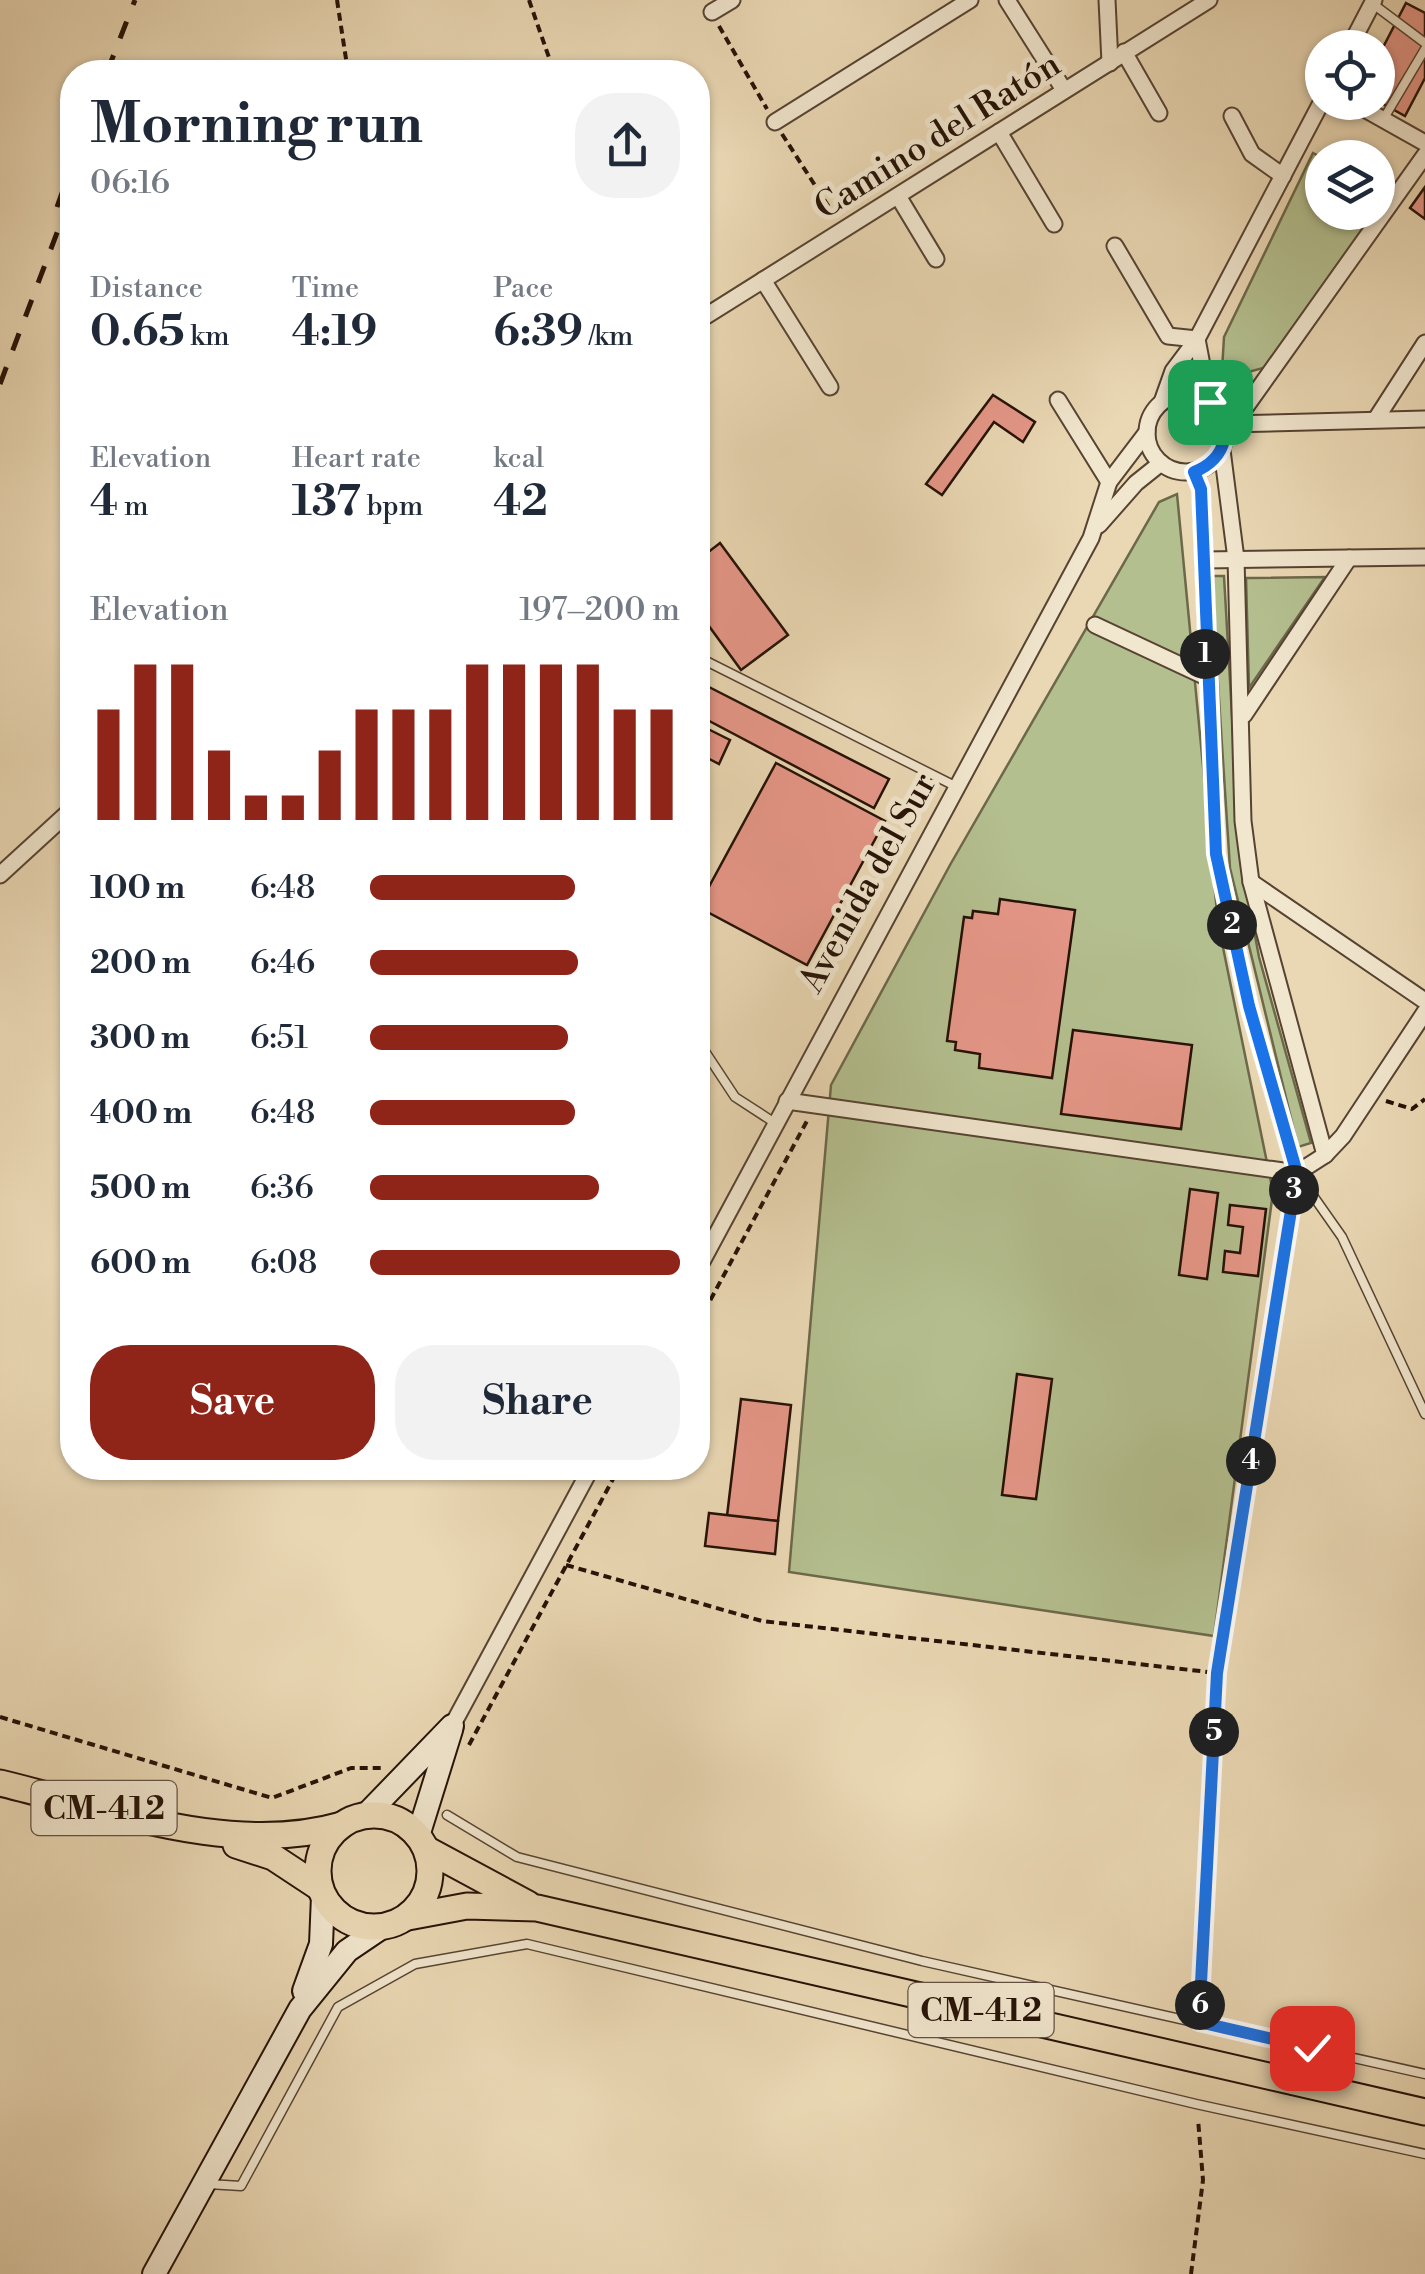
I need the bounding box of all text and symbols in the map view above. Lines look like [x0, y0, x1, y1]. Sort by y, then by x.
map controls [1305, 30, 1395, 230]
button: locate [1305, 30, 1395, 120]
street label: Camino del Ratón [807, 43, 1069, 229]
text: Morning run [90, 91, 423, 160]
button: share [575, 93, 680, 198]
button: layers [1305, 140, 1395, 230]
text: 06:16 [90, 163, 170, 203]
text: Distance [90, 271, 203, 306]
text: Time [292, 271, 359, 306]
text: Pace [493, 271, 553, 306]
text: 0.65 [90, 306, 185, 359]
text: 4:19 [292, 306, 377, 359]
text: 6:39 [493, 306, 583, 359]
text: km [185, 319, 229, 354]
text: /km [583, 319, 633, 354]
pin [1168, 360, 1253, 445]
icon: arrive [1183, 375, 1238, 430]
text: Elevation [90, 441, 211, 476]
text: Heart rate [292, 441, 421, 476]
text: kcal [493, 441, 544, 476]
text: 4 [90, 476, 118, 529]
text: 137 [292, 476, 361, 529]
text: 42 [493, 476, 548, 529]
text: m [118, 489, 148, 524]
text: bpm [361, 489, 423, 524]
text: Elevation [90, 590, 229, 630]
text: 197–200 m [519, 590, 680, 630]
pin: 1 [1180, 629, 1230, 679]
text: 1 [1198, 636, 1212, 671]
street label: Avenida del Sur [790, 765, 946, 1001]
text: 100 m [90, 868, 185, 908]
text: 6:48 [250, 868, 315, 908]
pin: 2 [1207, 900, 1257, 950]
text: 2 [1223, 907, 1241, 942]
text: 200 m [90, 943, 191, 983]
text: 6:46 [250, 943, 315, 983]
text: 300 m [90, 1018, 190, 1058]
text: 6:51 [250, 1018, 308, 1058]
text: 400 m [90, 1093, 192, 1133]
text: 6:48 [250, 1093, 315, 1133]
pin: 3 [1269, 1165, 1319, 1215]
text: 500 m [90, 1168, 191, 1208]
text: 6:36 [250, 1168, 314, 1208]
text: 3 [1286, 1172, 1302, 1207]
text: 600 m [90, 1243, 191, 1283]
text: 6:08 [250, 1243, 317, 1283]
button: Save [90, 1345, 375, 1460]
button: Share [395, 1345, 680, 1460]
pin: 4 [1226, 1436, 1276, 1486]
text: 4 [1242, 1443, 1260, 1478]
pin: 5 [1189, 1707, 1239, 1757]
text: 5 [1205, 1714, 1223, 1749]
road number: CM-412 [32, 1781, 176, 1835]
pin: 6 [1175, 1980, 1225, 2030]
road number: CM-412 [908, 1983, 1054, 2037]
text: 6 [1191, 1987, 1209, 2022]
pin [1270, 2006, 1355, 2091]
icon: check [1285, 2021, 1340, 2076]

